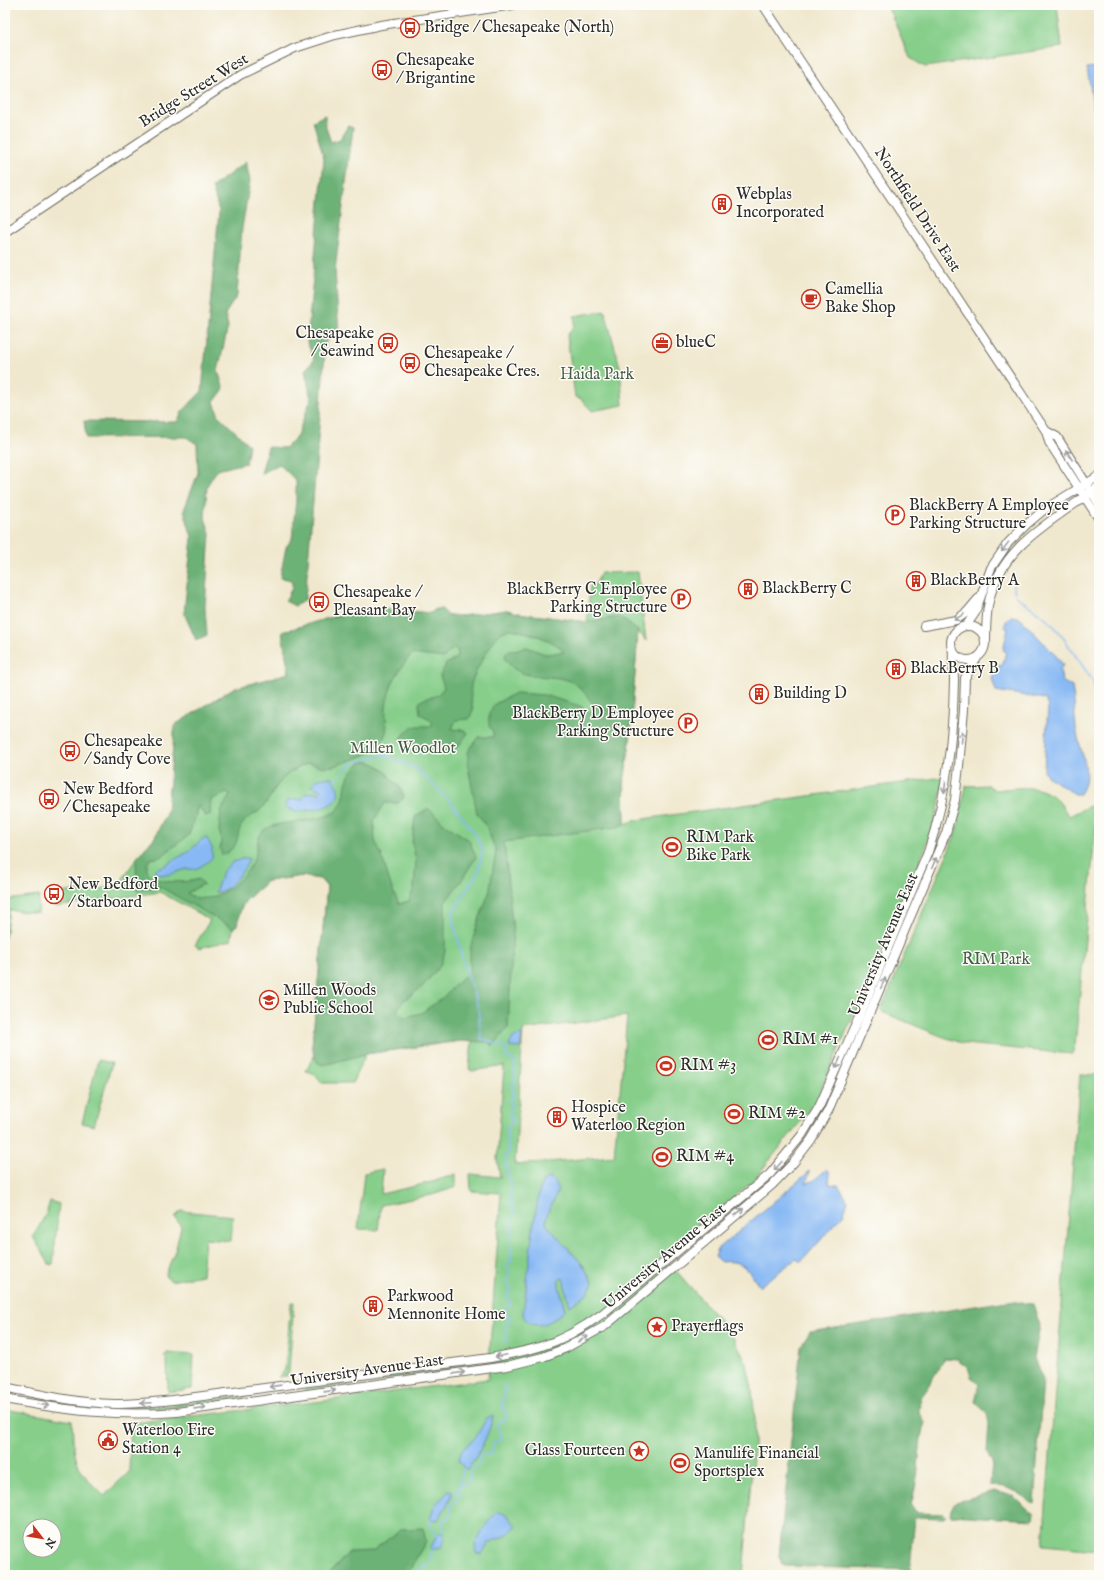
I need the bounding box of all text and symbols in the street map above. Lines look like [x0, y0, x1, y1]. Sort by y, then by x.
bus stop icon: Bridge / Chesapeake (North) [399, 17, 421, 39]
place label: Bridge / Chesapeake (North) [424, 18, 614, 38]
street label: Bridge Street West [136, 49, 253, 133]
place label: Chesapeake / Brigantine [396, 51, 475, 89]
bus stop icon: Chesapeake / Brigantine [371, 59, 393, 81]
street label: Northfield Drive East [869, 144, 965, 277]
place label: Webplas Incorporated [736, 185, 825, 223]
building icon: Webplas Incorporated [711, 193, 733, 215]
place label: Camellia Bake Shop [825, 280, 896, 318]
cafe icon: Camellia Bake Shop [800, 288, 822, 310]
place label: Chesapeake / Seawind [295, 324, 374, 362]
bus stop icon: Chesapeake / Seawind [377, 332, 399, 354]
office icon: blueC [651, 332, 673, 354]
place label: blueC [676, 333, 716, 353]
place label: Chesapeake / Chesapeake Cres. [424, 344, 540, 382]
bus stop icon: Chesapeake / Chesapeake Cres. [399, 352, 421, 374]
park label: Haida Park [560, 365, 635, 385]
one-way arrow [1065, 450, 1073, 461]
place label: BlackBerry A Employee Parking Structure [909, 496, 1069, 534]
parking icon: BlackBerry A Employee Parking Structure [884, 504, 906, 526]
one-way arrow [1001, 542, 1009, 553]
building icon: BlackBerry A [905, 570, 927, 592]
place label: BlackBerry A [930, 571, 1020, 591]
building icon: BlackBerry C [737, 578, 759, 600]
place label: BlackBerry C [762, 579, 852, 599]
place label: BlackBerry C Employee Parking Structure [507, 580, 667, 618]
place label: Chesapeake / Pleasant Bay [333, 583, 423, 621]
parking icon: BlackBerry C Employee Parking Structure [670, 588, 692, 610]
bus stop icon: Chesapeake / Pleasant Bay [308, 591, 330, 613]
one-way arrow [953, 613, 964, 622]
building icon: BlackBerry B [885, 658, 907, 680]
place label: BlackBerry B [910, 659, 999, 679]
building icon: Building D [748, 683, 770, 705]
place label: Building D [773, 684, 847, 704]
place label: BlackBerry D Employee Parking Structure [512, 704, 674, 742]
parking icon: BlackBerry D Employee Parking Structure [677, 712, 699, 734]
one-way arrow [958, 731, 965, 744]
place label: Chesapeake / Sandy Cove [84, 732, 171, 770]
park label: Millen Woodlot [350, 739, 456, 759]
bus stop icon: Chesapeake / Sandy Cove [59, 740, 81, 762]
place label: New Bedford / Chesapeake [63, 780, 153, 818]
one-way arrow [941, 780, 949, 793]
bus stop icon: New Bedford / Chesapeake [38, 788, 60, 810]
place label: RIM Park Bike Park [686, 828, 754, 866]
sports icon: RIM Park Bike Park [661, 836, 683, 858]
one-way arrow [931, 858, 939, 870]
street label: University Avenue East [845, 870, 924, 1020]
place label: New Bedford / Starboard [68, 875, 158, 913]
bus stop icon: New Bedford / Starboard [43, 883, 65, 905]
park label: RIM Park [962, 950, 1030, 970]
one-way arrow [880, 977, 887, 989]
place label: Millen Woods Public School [283, 981, 377, 1019]
school or university icon: Millen Woods Public School [258, 989, 280, 1011]
sports icon: RIM #1 [757, 1029, 779, 1051]
place label: RIM #1 [782, 1030, 838, 1050]
sports icon: RIM #3 [655, 1055, 677, 1077]
place label: RIM #3 [680, 1056, 736, 1076]
one-way arrow [834, 1057, 841, 1069]
place label: Hospice Waterloo Region [571, 1098, 686, 1136]
sports icon: RIM #2 [723, 1103, 745, 1125]
place label: RIM #2 [748, 1104, 806, 1124]
building icon: Hospice Waterloo Region [546, 1106, 568, 1128]
sports icon: RIM #4 [651, 1146, 673, 1168]
place label: RIM #4 [676, 1147, 734, 1167]
one-way arrow [773, 1160, 782, 1171]
street label: University Avenue East [599, 1199, 731, 1314]
one-way arrow [734, 1208, 745, 1217]
place label: Parkwood Mennonite Home [387, 1287, 506, 1325]
building icon: Parkwood Mennonite Home [362, 1295, 384, 1317]
place icon: Prayerflags [646, 1316, 668, 1338]
place label: Prayerflags [671, 1317, 744, 1337]
one-way arrow [577, 1334, 589, 1342]
street label: University Avenue East [289, 1350, 445, 1392]
one-way arrow [495, 1352, 508, 1360]
one-way arrow [452, 1369, 465, 1377]
one-way arrow [269, 1382, 282, 1390]
one-way arrow [323, 1387, 336, 1394]
one-way arrow [140, 1399, 153, 1406]
one-way arrow [37, 1401, 50, 1409]
one-way arrow [194, 1404, 207, 1412]
place label: Waterloo Fire Station 4 [122, 1421, 215, 1459]
public building icon: Waterloo Fire Station 4 [97, 1429, 119, 1451]
place icon: Glass Fourteen [628, 1440, 650, 1462]
place label: Glass Fourteen [525, 1441, 625, 1461]
place label: Manulife Financial Sportsplex [694, 1444, 819, 1482]
sports icon: Manulife Financial Sportsplex [669, 1452, 691, 1474]
north arrow [22, 1518, 62, 1558]
text: N [41, 1534, 59, 1551]

